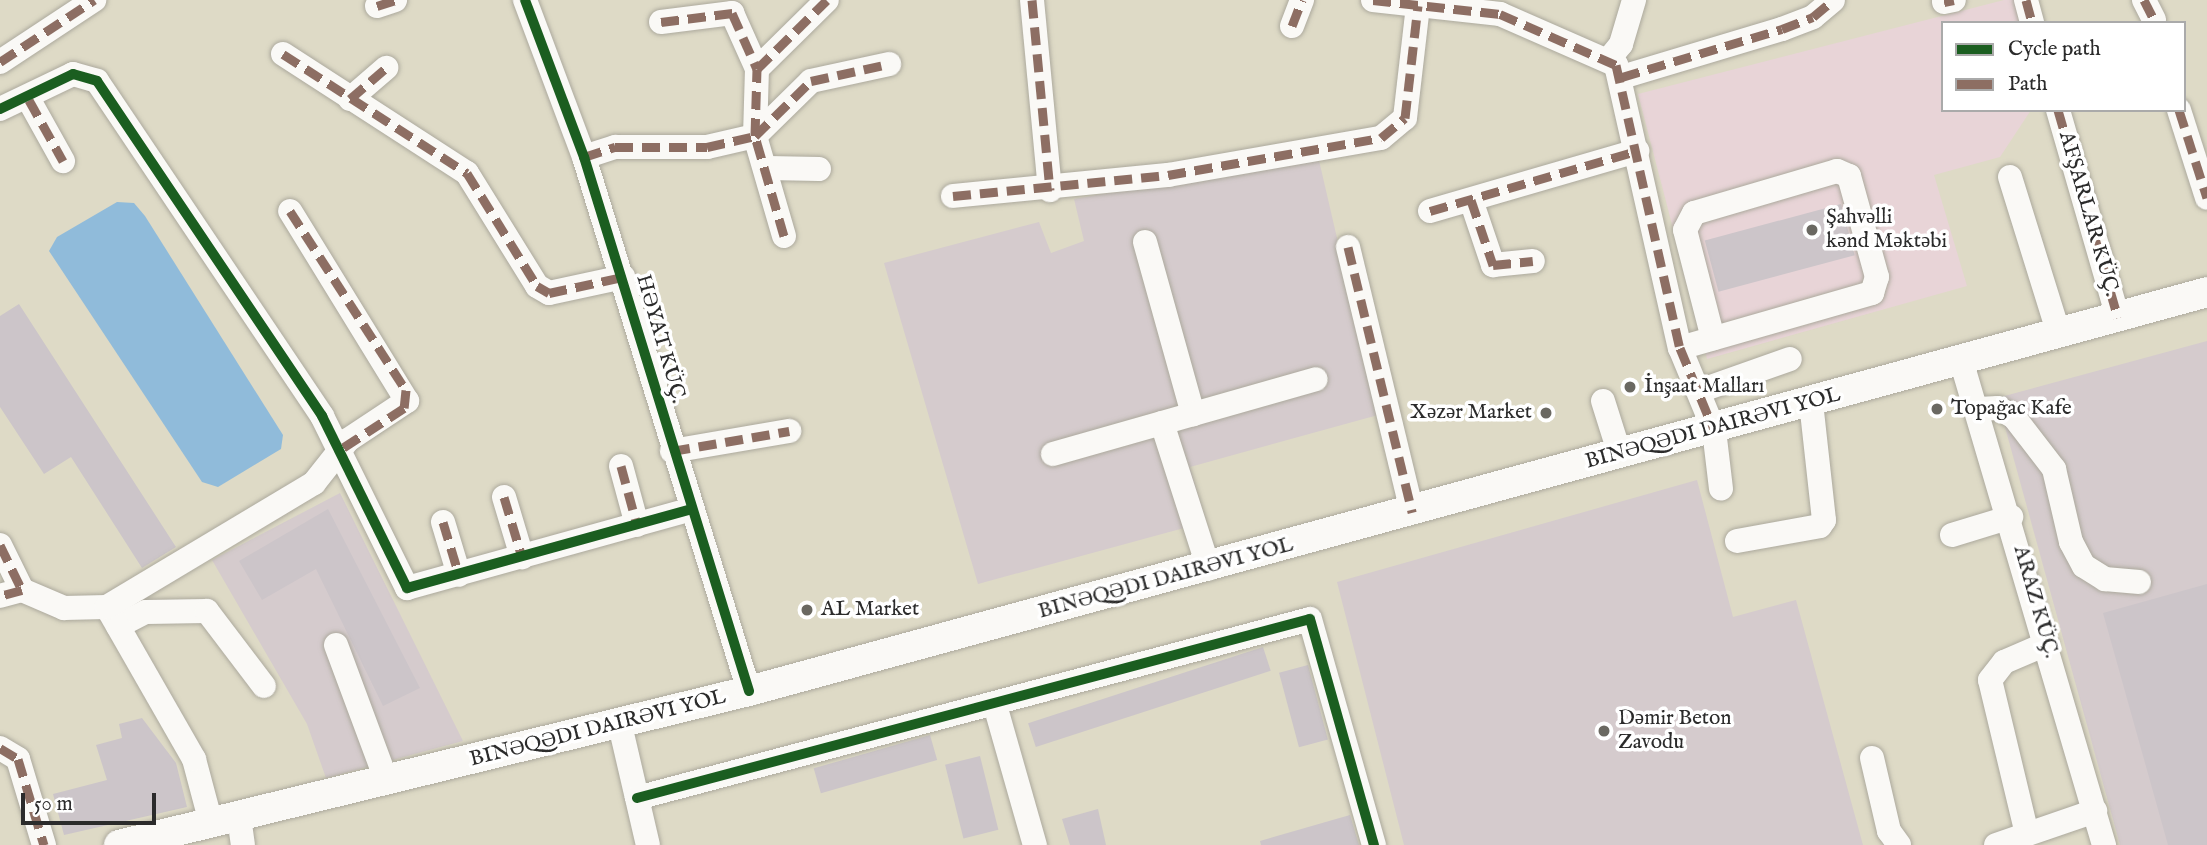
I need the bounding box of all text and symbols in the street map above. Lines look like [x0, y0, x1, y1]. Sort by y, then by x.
legend [1941, 21, 2186, 112]
text: Cycle path [2008, 36, 2101, 63]
text: Path [2008, 71, 2047, 98]
street label: AFŞARLAR KÜÇ. [2052, 129, 2124, 299]
place label: Şahvəlli kənd Məktəbi [1826, 205, 1947, 255]
marker: Şahvəlli kənd Məktəbi [1804, 222, 1820, 238]
street label: HƏYAT KÜÇ. [630, 272, 690, 406]
place label: İnşaat Malları [1644, 374, 1764, 400]
marker: İnşaat Malları [1622, 379, 1638, 395]
street label: BINƏQƏDI DAIRƏVI YOL [1583, 383, 1843, 475]
place label: Topağac Kafe [1951, 396, 2072, 422]
place label: Xəzər Market [1410, 400, 1532, 426]
marker: Topağac Kafe [1929, 401, 1945, 417]
marker: Xəzər Market [1538, 405, 1554, 421]
street label: BINƏQƏDI DAIRƏVI YOL [1036, 533, 1296, 625]
street label: ARAZ KÜÇ. [2007, 543, 2063, 661]
place label: AL Market [821, 597, 919, 623]
marker: AL Market [799, 602, 815, 618]
street label: BINƏQƏDI DAIRƏVI YOL [467, 685, 729, 773]
place label: Dəmir Beton Zavodu [1618, 706, 1731, 756]
marker: Dəmir Beton Zavodu [1596, 723, 1612, 739]
scale bar [24, 778, 159, 822]
text: 50 m [34, 791, 73, 818]

